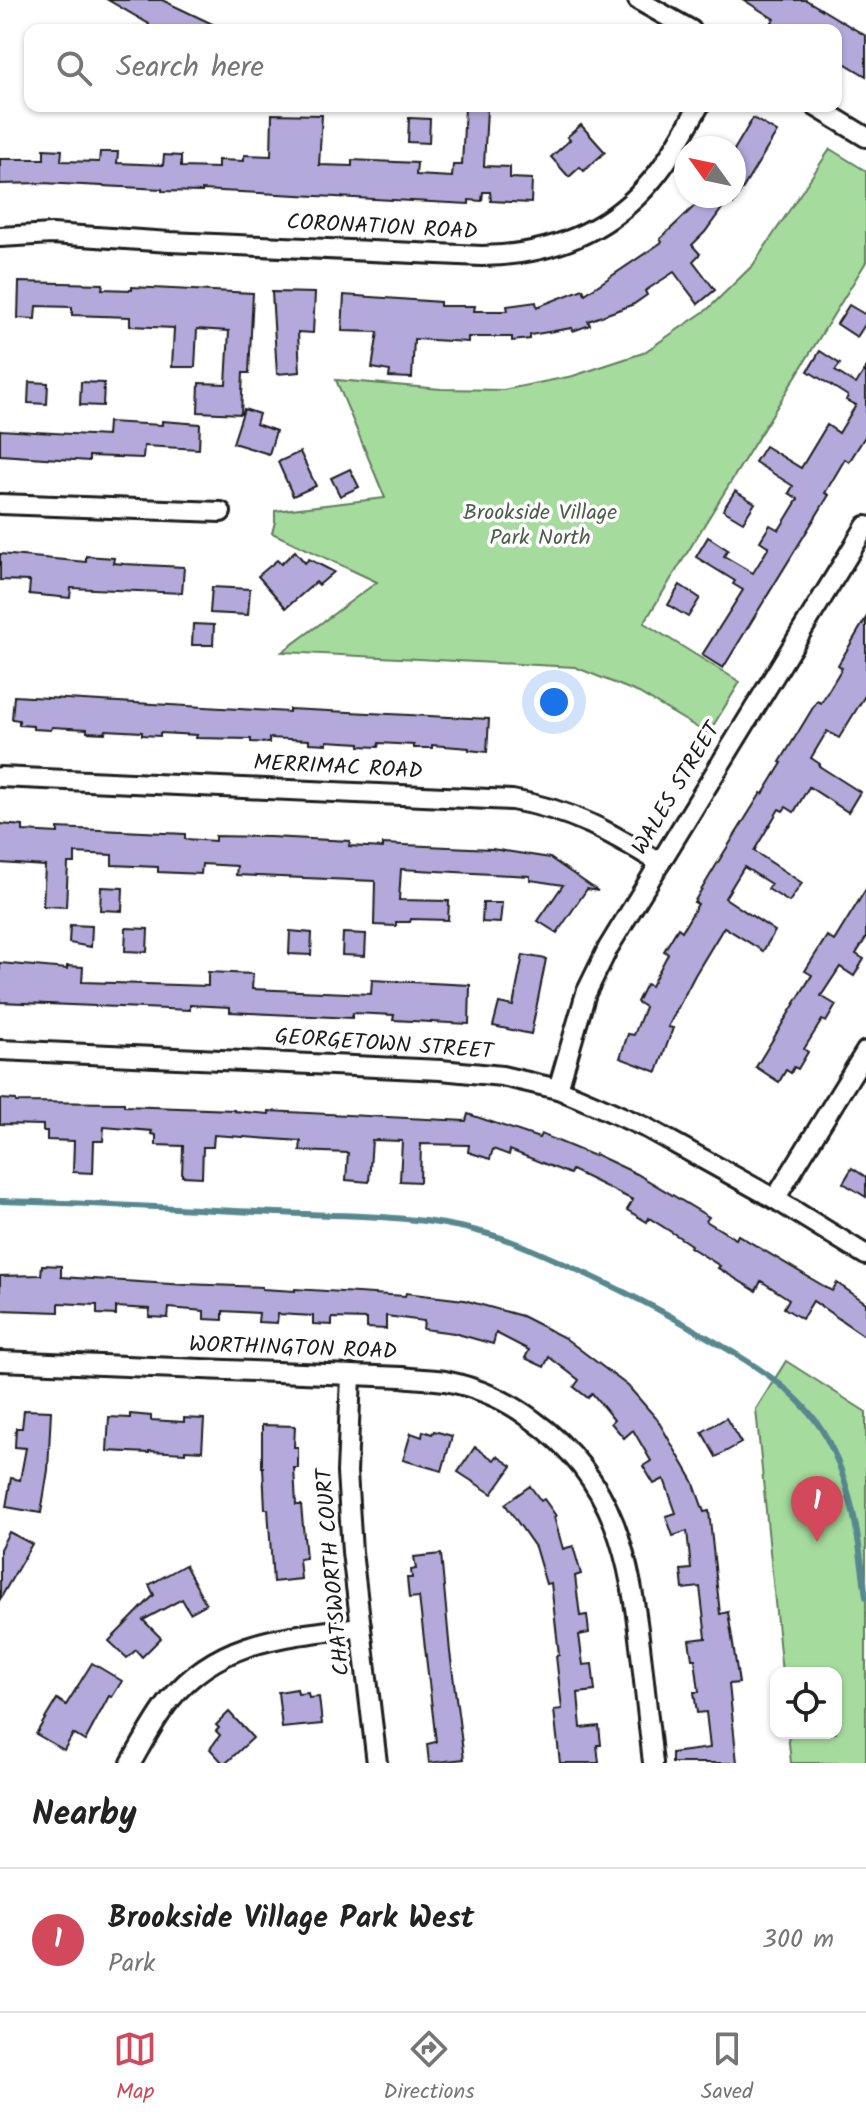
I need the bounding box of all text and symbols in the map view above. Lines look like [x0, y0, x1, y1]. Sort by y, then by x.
search box [24, 24, 842, 112]
text: Search here [116, 44, 264, 92]
icon: search [52, 46, 96, 90]
north arrow [674, 136, 746, 208]
street label: CORONATION ROAD [286, 206, 478, 250]
park label: Brookside Village Park North [463, 496, 617, 556]
your location [534, 682, 574, 722]
street label: WALES STREET [623, 714, 732, 862]
street label: MERRIMAC ROAD [253, 746, 423, 790]
street label: GEORGETOWN STREET [274, 1020, 497, 1070]
street label: WORTHINGTON ROAD [188, 1328, 398, 1370]
street label: CHATSWORTH COURT [307, 1465, 361, 1677]
pin: 1 [791, 1476, 843, 1542]
map controls [770, 1667, 842, 1739]
button: locate [770, 1667, 842, 1739]
text: Nearby [32, 1788, 137, 1842]
text: Brookside Village Park West [108, 1895, 474, 1943]
text: 1 [54, 1919, 62, 1961]
text: 300 m [762, 1919, 834, 1961]
text: Park [108, 1943, 155, 1985]
tab: Map [113, 2027, 157, 2110]
tab: Directions [383, 2027, 475, 2110]
tab: Saved [701, 2027, 753, 2110]

